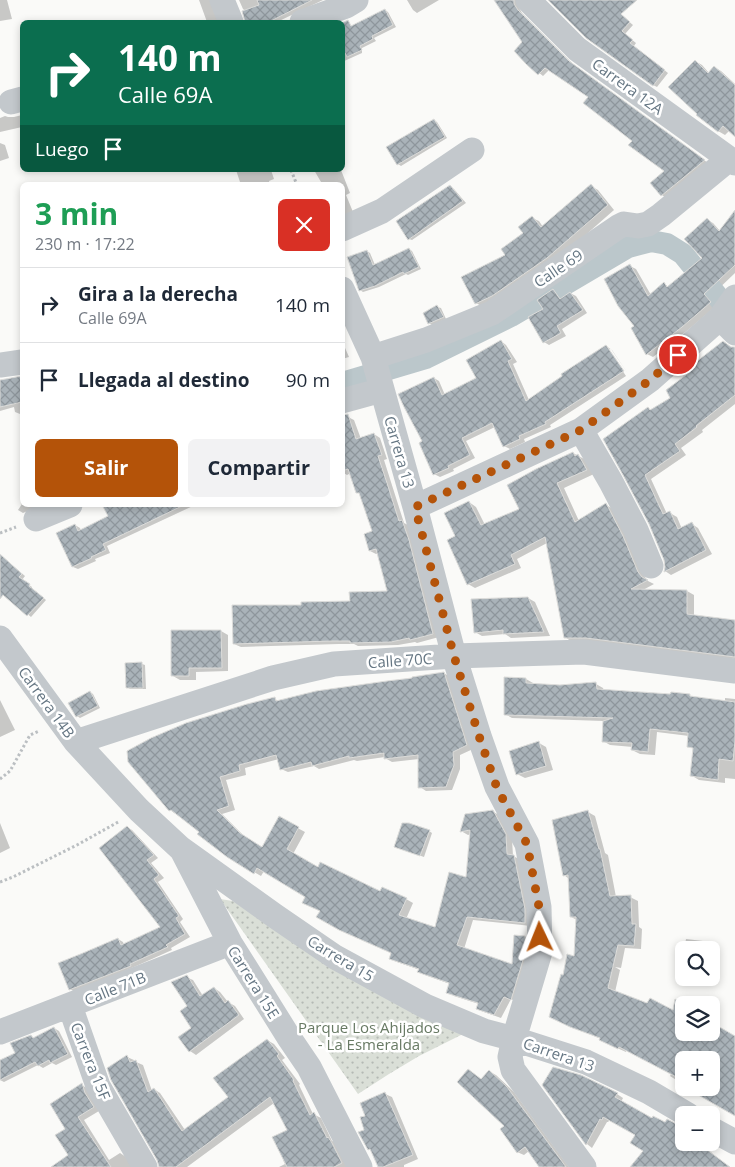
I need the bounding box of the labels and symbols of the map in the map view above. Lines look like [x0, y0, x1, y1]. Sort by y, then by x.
street label: Carrera 12A [588, 53, 668, 119]
street label: Calle 69 [530, 244, 586, 292]
pin [657, 334, 699, 376]
street label: Carrera 13 [380, 414, 420, 490]
street label: Calle 70C [367, 648, 433, 672]
street label: Carrera 14B [14, 662, 80, 742]
position arrow [513, 910, 565, 962]
street label: Carrera 15 [304, 930, 378, 986]
street label: Carrera 15E [224, 942, 284, 1022]
street label: Calle 71B [81, 967, 149, 1009]
park label: Parque Los Ahijados - La Esmeralda [298, 1017, 440, 1054]
street label: Carrera 15F [66, 1019, 116, 1103]
street label: Carrera 13 [521, 1033, 597, 1075]

